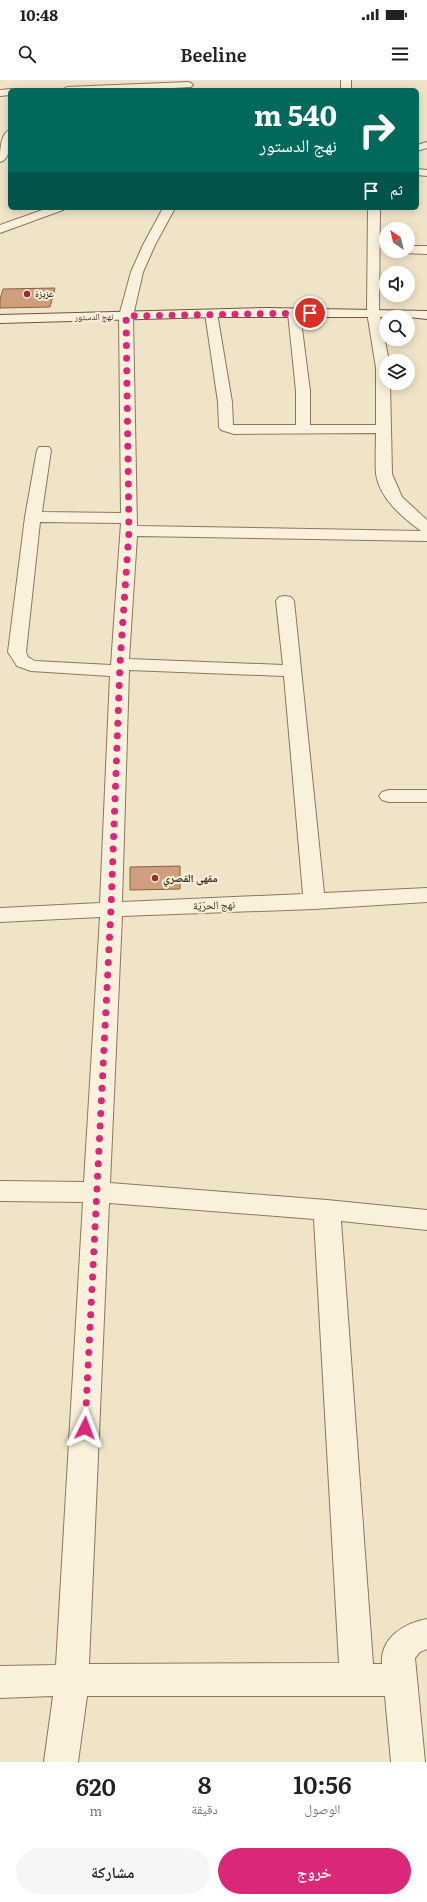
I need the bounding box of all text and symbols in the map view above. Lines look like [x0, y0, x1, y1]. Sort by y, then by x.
text: 10:48 [20, 3, 58, 26]
text: Beeline [180, 41, 247, 68]
icon: search [16, 43, 38, 65]
icon: menu [389, 43, 411, 65]
text: 540 m [254, 93, 337, 135]
icon: right [351, 104, 403, 156]
text: نهج الدستور [259, 131, 337, 158]
text: ثم [390, 177, 403, 200]
icon: arrive [360, 180, 382, 202]
north arrow [379, 222, 415, 258]
map controls [379, 222, 415, 390]
button: sound [379, 266, 415, 302]
place label: عزيزة [35, 286, 54, 300]
marker: عزيزة [22, 289, 32, 299]
pin [293, 296, 327, 330]
icon: arrive [299, 302, 321, 324]
street label: نهج الدستور [73, 309, 114, 323]
button: search [379, 310, 415, 346]
button: layers [379, 354, 415, 390]
place label: مقهى القصري [163, 869, 218, 887]
marker: مقهى القصري [150, 873, 160, 883]
street label: نهج الحرّيّة [193, 895, 235, 913]
position arrow [64, 1407, 106, 1449]
text: 8 [198, 1766, 211, 1801]
text: 10:56 [293, 1766, 352, 1801]
text: 620 [75, 1768, 116, 1803]
text: دقيقة [191, 1799, 218, 1818]
text: الوصول [304, 1799, 340, 1818]
text: m [89, 1801, 102, 1820]
button: مشاركة [16, 1848, 210, 1894]
button: خروج [218, 1848, 411, 1894]

